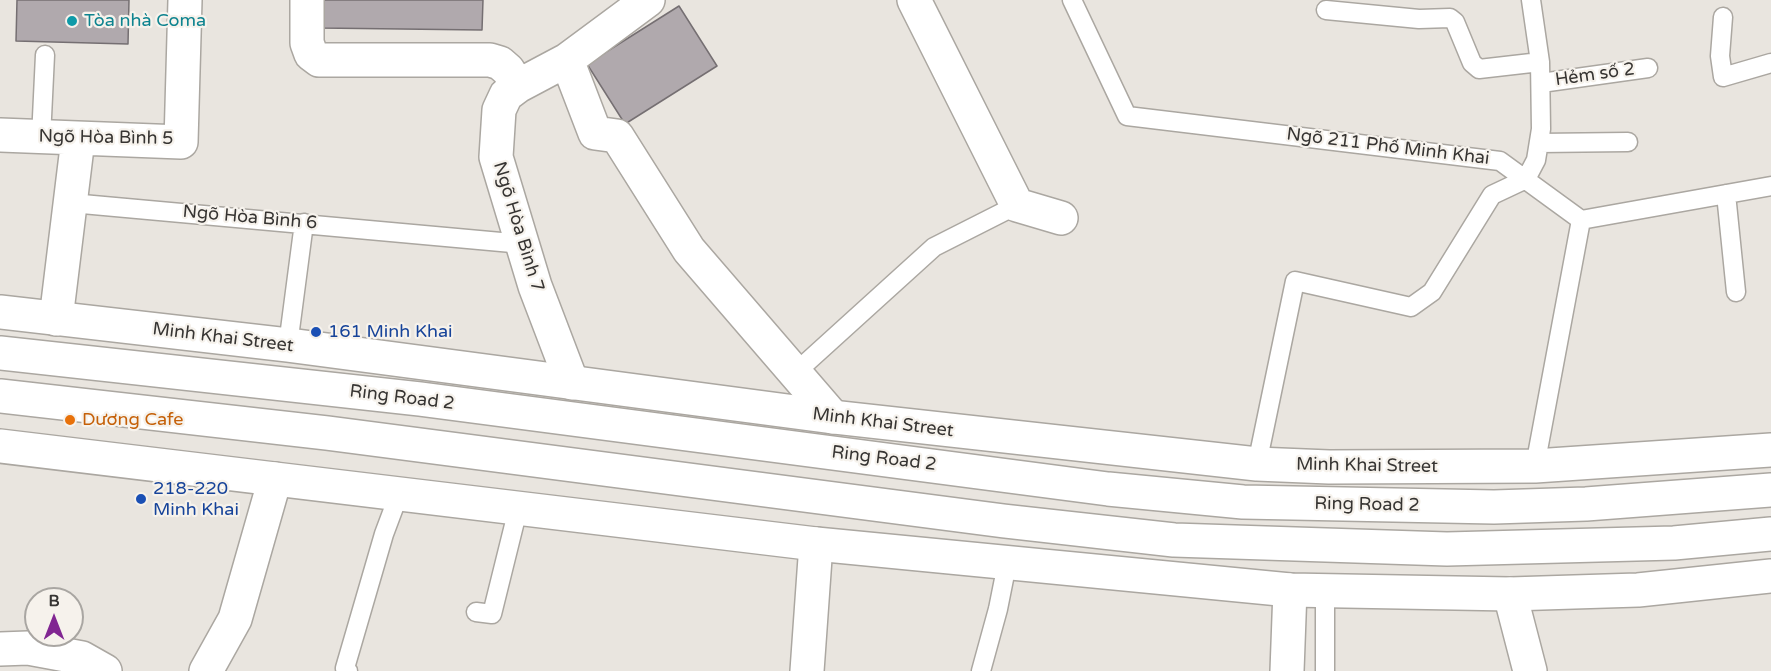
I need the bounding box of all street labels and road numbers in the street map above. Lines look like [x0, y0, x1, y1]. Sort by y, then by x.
street label: Hẻm số 2 [1554, 59, 1636, 91]
street label: Ngõ 211 Phố Minh Khai [1285, 124, 1491, 170]
street label: Ngõ Hòa Bình 5 [38, 126, 174, 150]
street label: Ngõ Hòa Bình 7 [488, 159, 548, 295]
street label: Ngõ Hòa Bình 6 [182, 201, 318, 235]
street label: Minh Khai Street [151, 319, 295, 357]
street label: Ring Road 2 [348, 381, 456, 415]
street label: Minh Khai Street [811, 404, 955, 442]
street label: Ring Road 2 [830, 442, 938, 476]
street label: Minh Khai Street [1296, 454, 1438, 478]
street label: Ring Road 2 [1314, 493, 1420, 517]

